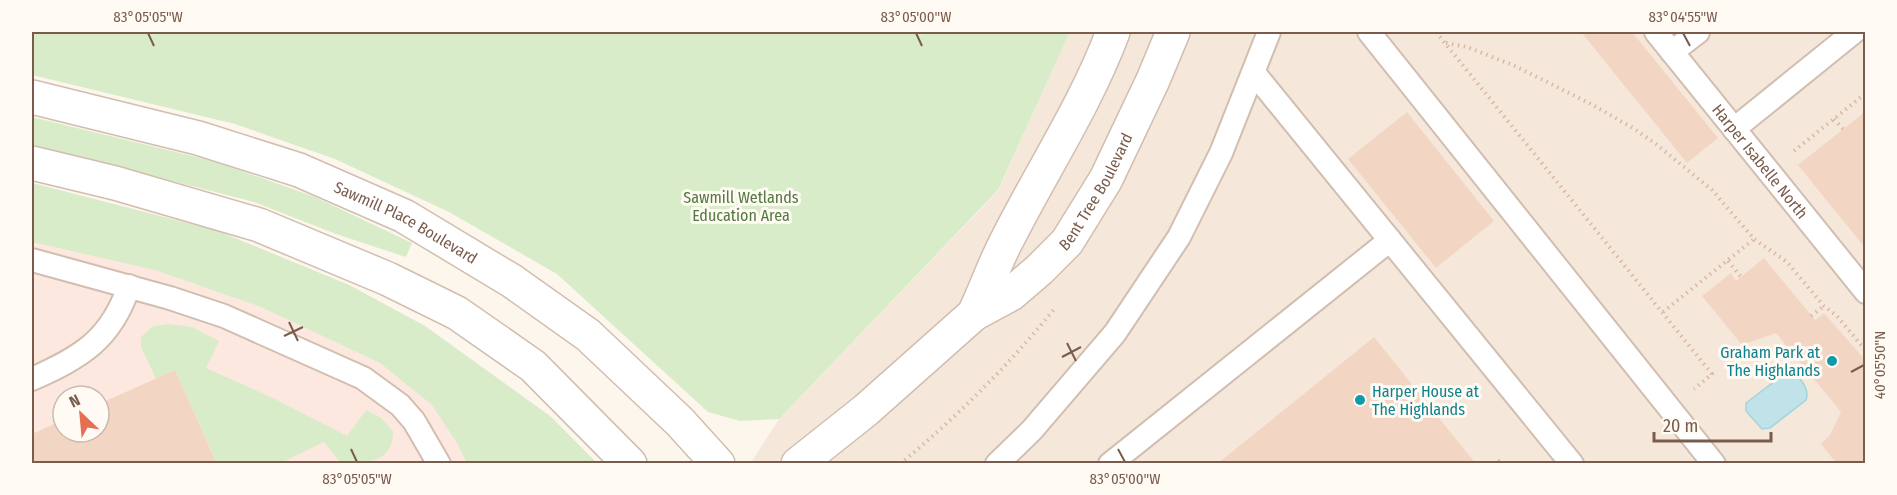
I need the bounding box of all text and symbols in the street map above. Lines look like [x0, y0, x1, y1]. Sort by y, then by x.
text: 83°05'05"W [113, 8, 183, 26]
text: 83°05'00"W [881, 8, 951, 26]
text: 83°04'55"W [1649, 8, 1717, 26]
street label: Harper Isabelle North [1708, 100, 1812, 222]
street label: Bent Tree Boulevard [1055, 130, 1136, 254]
street label: Sawmill Place Boulevard [331, 177, 481, 267]
park label: Sawmill Wetlands Education Area [683, 188, 799, 225]
text: 40°05'50"N [1871, 331, 1889, 399]
place label: Graham Park at The Highlands [1720, 343, 1821, 380]
marker: Graham Park at The Highlands [1825, 354, 1839, 368]
place label: Harper House at The Highlands [1372, 382, 1480, 419]
north arrow [51, 384, 111, 444]
text: N [66, 390, 83, 412]
marker: Harper House at The Highlands [1353, 393, 1367, 407]
scale bar [1654, 405, 1771, 443]
text: 20 m [1663, 415, 1698, 437]
text: 83°05'05"W [322, 470, 392, 488]
text: 83°05'00"W [1090, 470, 1160, 488]

